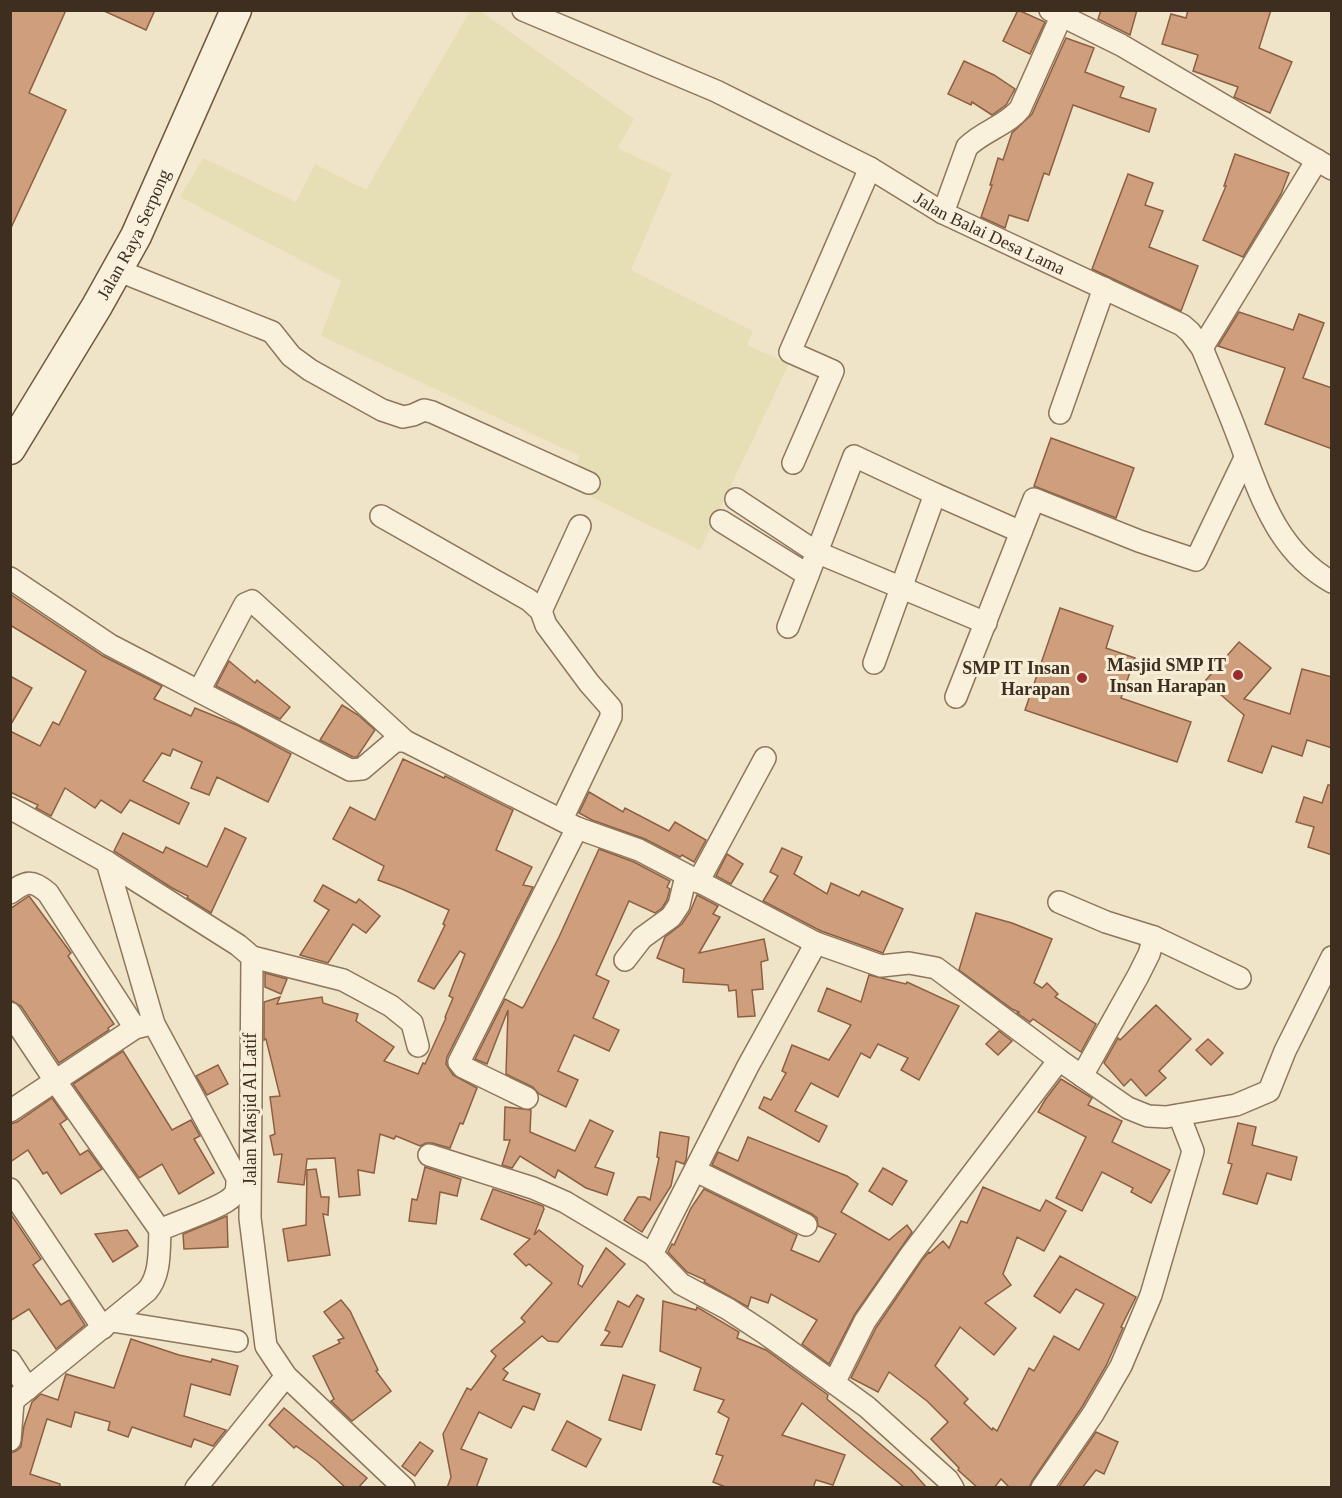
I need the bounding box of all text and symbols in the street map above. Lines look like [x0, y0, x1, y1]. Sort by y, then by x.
street label: Jalan Raya Serpong [93, 166, 174, 303]
street label: Jalan Balai Desa Lama [910, 188, 1068, 279]
place label: Masjid SMP IT Insan Harapan [1107, 655, 1226, 696]
place label: SMP IT Insan Harapan [962, 658, 1070, 699]
marker: Masjid SMP IT Insan Harapan [1231, 668, 1245, 682]
marker: SMP IT Insan Harapan [1075, 671, 1089, 685]
street label: Jalan Masjid Al Latif [240, 1033, 260, 1185]

